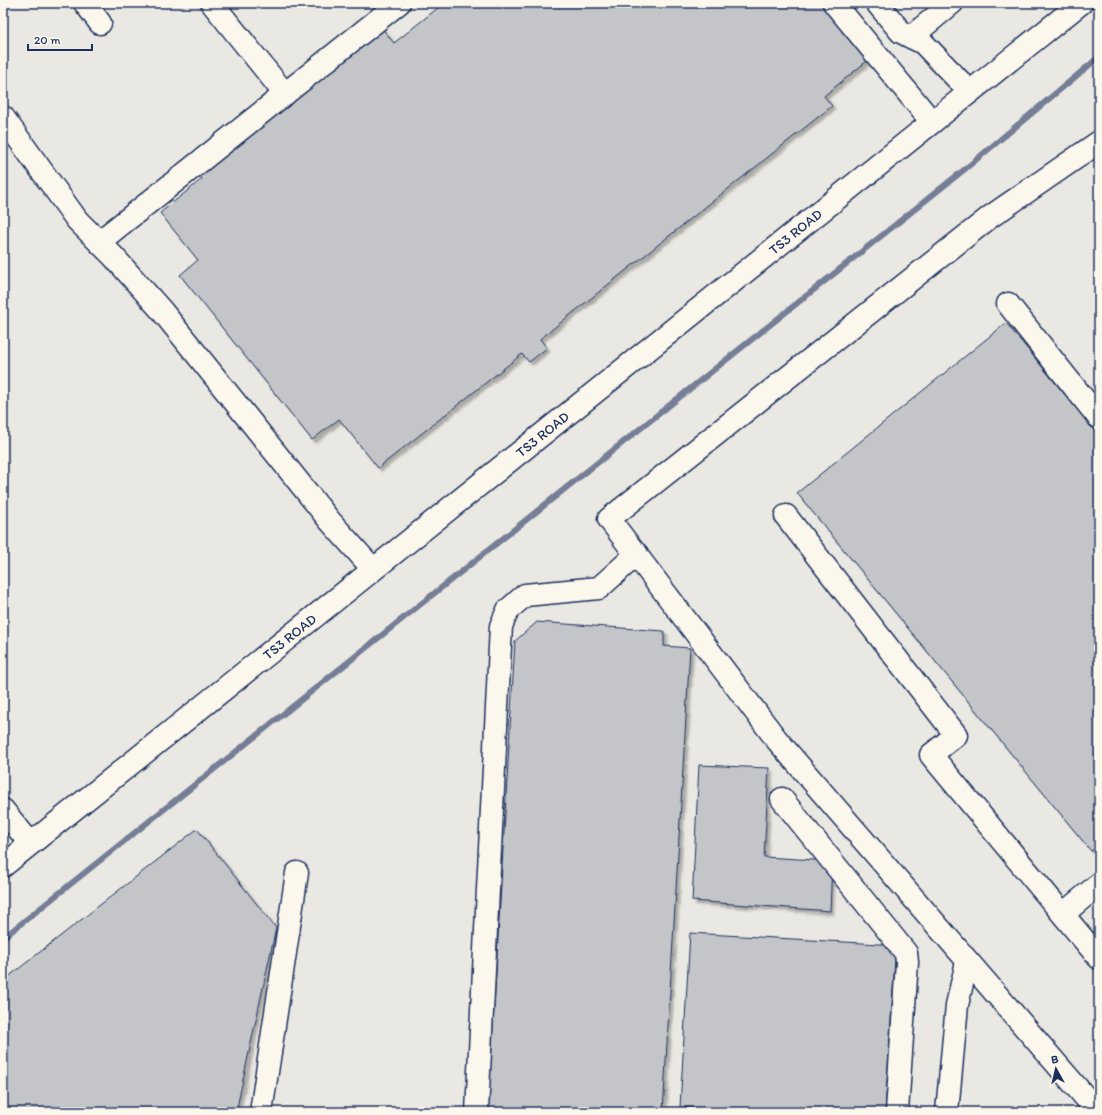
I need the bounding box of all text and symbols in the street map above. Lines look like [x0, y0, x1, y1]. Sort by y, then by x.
scale bar [28, 26, 92, 52]
text: 20 m [34, 33, 61, 47]
street label: TS3 ROAD [765, 205, 825, 258]
street label: TS3 ROAD [512, 408, 573, 461]
street label: TS3 ROAD [259, 610, 320, 663]
north arrow [1036, 1049, 1076, 1089]
text: B [1050, 1053, 1059, 1067]

